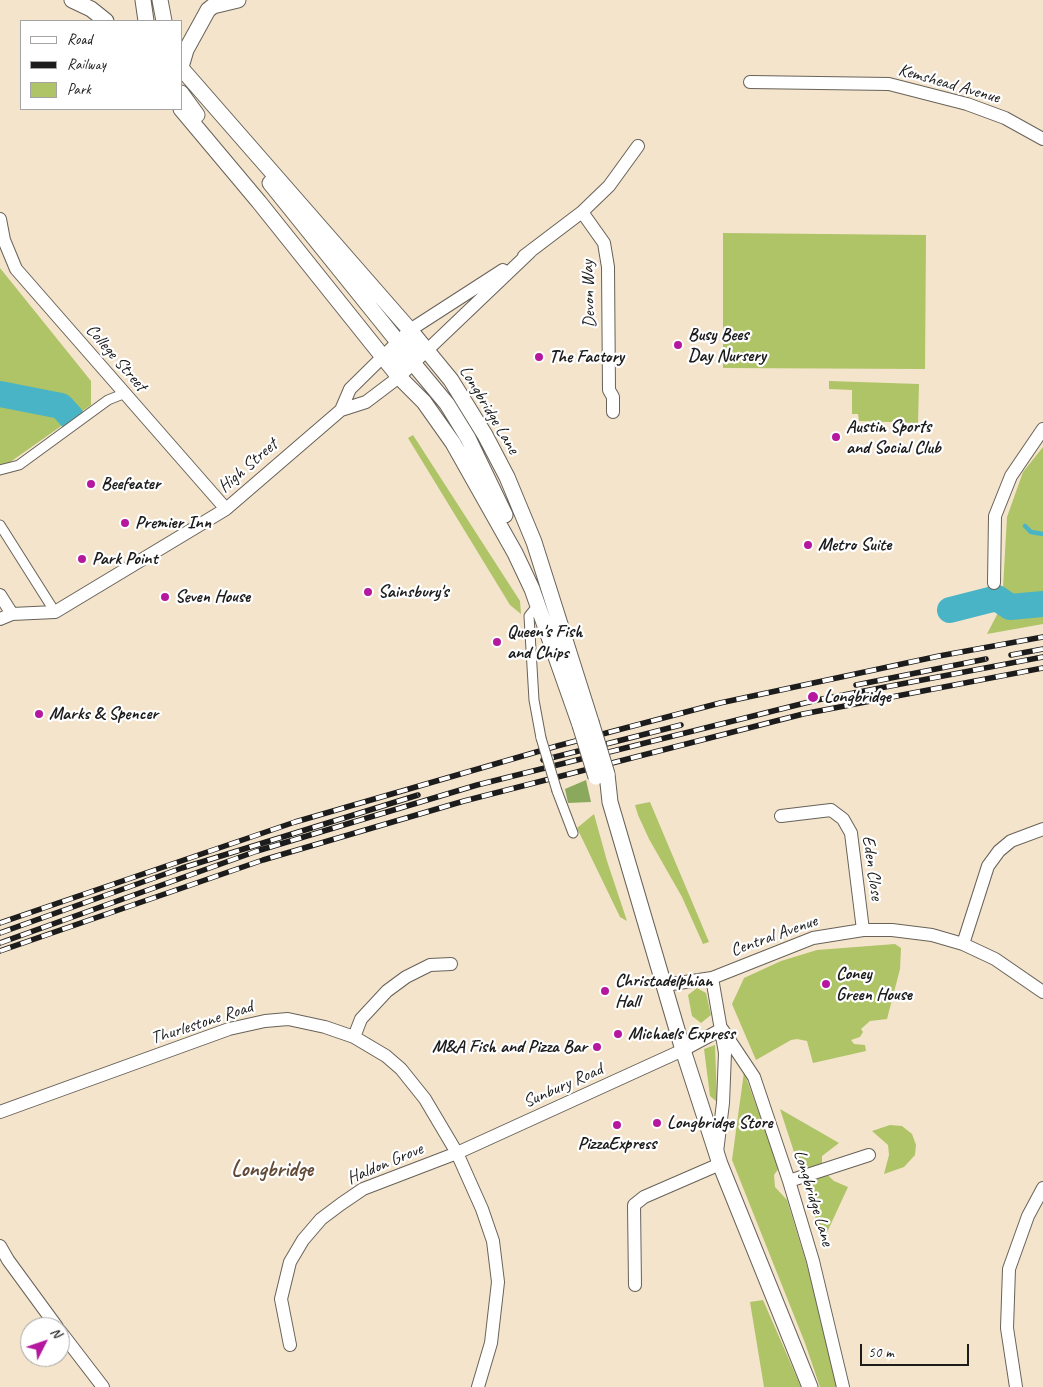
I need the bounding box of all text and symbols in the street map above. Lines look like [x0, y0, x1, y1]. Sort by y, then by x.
legend [20, 20, 182, 110]
text: Road [67, 30, 92, 49]
text: Railway [67, 55, 106, 74]
street label: Kemshead Avenue [896, 59, 1002, 109]
text: Park [67, 80, 91, 99]
street label: Devon Way [577, 260, 601, 328]
street label: College Street [81, 320, 151, 396]
place label: Busy Bees Day Nursery [688, 324, 766, 366]
marker: Busy Bees Day Nursery [672, 339, 684, 351]
place label: The Factory [549, 346, 624, 368]
marker: The Factory [533, 351, 545, 363]
street label: Longbridge Lane [454, 362, 524, 458]
place label: Austin Sports and Social Club [846, 416, 941, 458]
marker: Austin Sports and Social Club [830, 431, 842, 443]
street label: High Street [214, 434, 282, 498]
place label: Beefeater [101, 473, 160, 495]
marker: Beefeater [85, 478, 97, 490]
place label: Premier Inn [135, 512, 211, 534]
marker: Premier Inn [119, 517, 131, 529]
place label: Metro Suite [818, 534, 891, 556]
marker: Metro Suite [802, 539, 814, 551]
place label: Park Point [92, 548, 157, 570]
marker: Park Point [76, 553, 88, 565]
place label: Sainsbury's [378, 581, 449, 603]
place label: Seven House [175, 586, 250, 608]
marker: Sainsbury's [362, 586, 374, 598]
marker: Seven House [159, 591, 171, 603]
place label: Queen's Fish and Chips [507, 621, 582, 664]
marker: Queen's Fish and Chips [491, 636, 503, 648]
place label: Longbridge [824, 686, 891, 708]
marker: Longbridge [806, 690, 820, 704]
place label: Marks & Spencer [49, 703, 158, 725]
marker: Marks & Spencer [33, 708, 45, 720]
street label: Eden Close [857, 834, 887, 902]
street label: Central Avenue [728, 910, 820, 962]
place label: Coney Green House [836, 963, 912, 1006]
place label: Christadelphian Hall [615, 970, 713, 1012]
marker: Coney Green House [820, 978, 832, 990]
marker: Christadelphian Hall [599, 985, 611, 997]
street label: Thurlestone Road [148, 996, 256, 1050]
place label: Michaels Express [628, 1023, 735, 1045]
marker: Michaels Express [612, 1028, 624, 1040]
place label: M&A Fish and Pizza Bar [432, 1036, 587, 1058]
marker: M&A Fish and Pizza Bar [591, 1041, 603, 1053]
street label: Sunbury Road [520, 1059, 606, 1113]
place label: Longbridge Store [667, 1112, 772, 1134]
marker: Longbridge Store [651, 1117, 663, 1129]
marker: PizzaExpress [611, 1119, 623, 1131]
place label: PizzaExpress [578, 1133, 656, 1155]
street label: Haldon Grove [344, 1138, 426, 1190]
street label: Longbridge Lane [788, 1147, 838, 1249]
district label: Longbridge [231, 1157, 313, 1183]
north arrow [20, 1317, 70, 1367]
text: N [47, 1324, 65, 1341]
scale bar [863, 1334, 972, 1366]
text: 50 m [868, 1343, 894, 1362]

